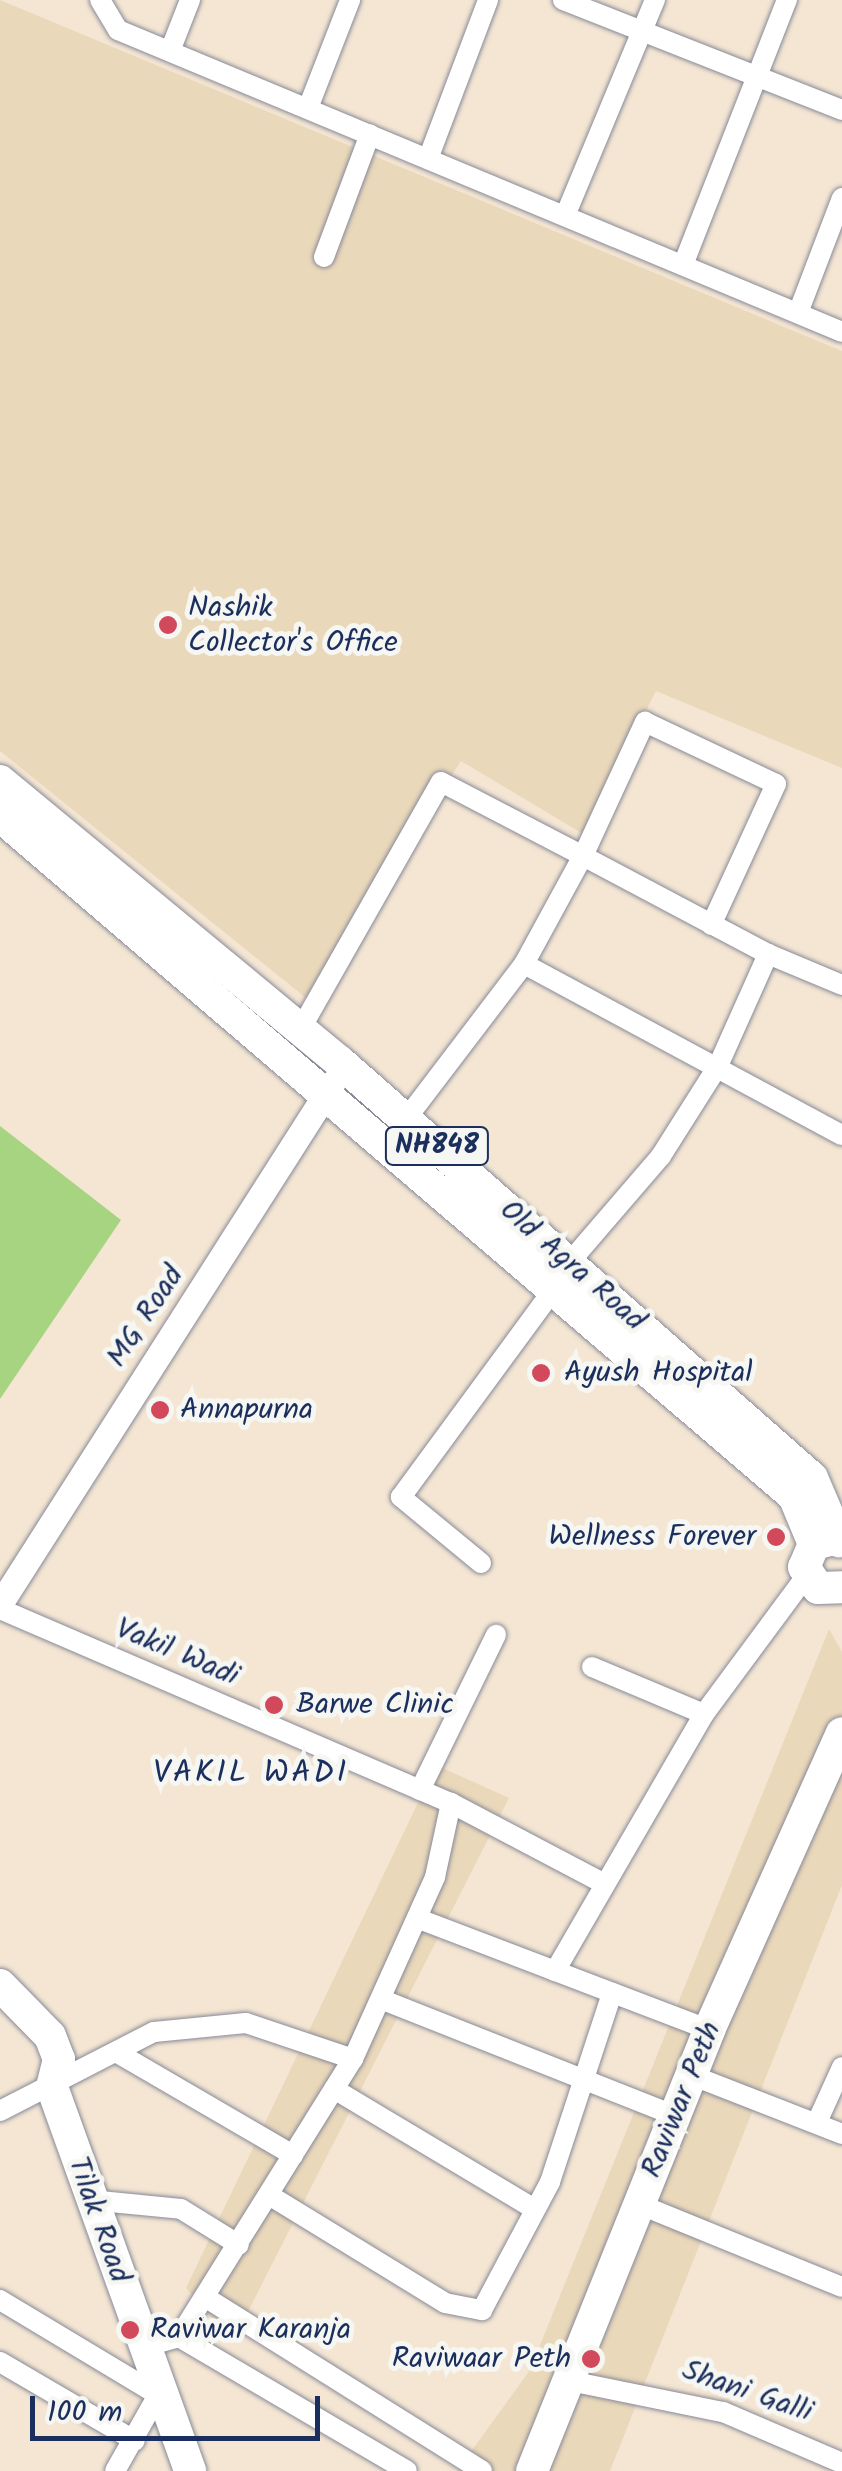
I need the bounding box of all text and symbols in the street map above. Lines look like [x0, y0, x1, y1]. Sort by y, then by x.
place label: Nashik Collector's Office [188, 590, 398, 660]
marker: Nashik Collector's Office [157, 614, 179, 636]
road number: NH848 [384, 1123, 490, 1169]
street label: Old Agra Road [492, 1193, 652, 1339]
street label: MG Road [100, 1259, 192, 1375]
place label: Ayush Hospital [564, 1355, 753, 1391]
marker: Ayush Hospital [528, 1360, 554, 1386]
place label: Annapurna [180, 1392, 313, 1428]
marker: Annapurna [149, 1399, 171, 1421]
place label: Wellness Forever [548, 1519, 756, 1555]
marker: Wellness Forever [765, 1526, 787, 1548]
street label: Vakil Wadi [110, 1611, 244, 1695]
place label: Barwe Clinic [296, 1687, 454, 1723]
marker: Barwe Clinic [261, 1692, 287, 1718]
district label: VAKIL WADI [153, 1755, 349, 1793]
street label: Raviwar Peth [634, 2017, 730, 2183]
street label: Tilak Road [59, 2152, 137, 2288]
place label: Raviwar Karanja [150, 2312, 351, 2348]
marker: Raviwar Karanja [119, 2319, 141, 2341]
place label: Raviwaar Peth [392, 2341, 571, 2377]
marker: Raviwaar Peth [580, 2348, 602, 2370]
street label: Shani Galli [677, 2353, 817, 2431]
scale bar [35, 2376, 325, 2438]
text: 100 m [47, 2389, 122, 2437]

